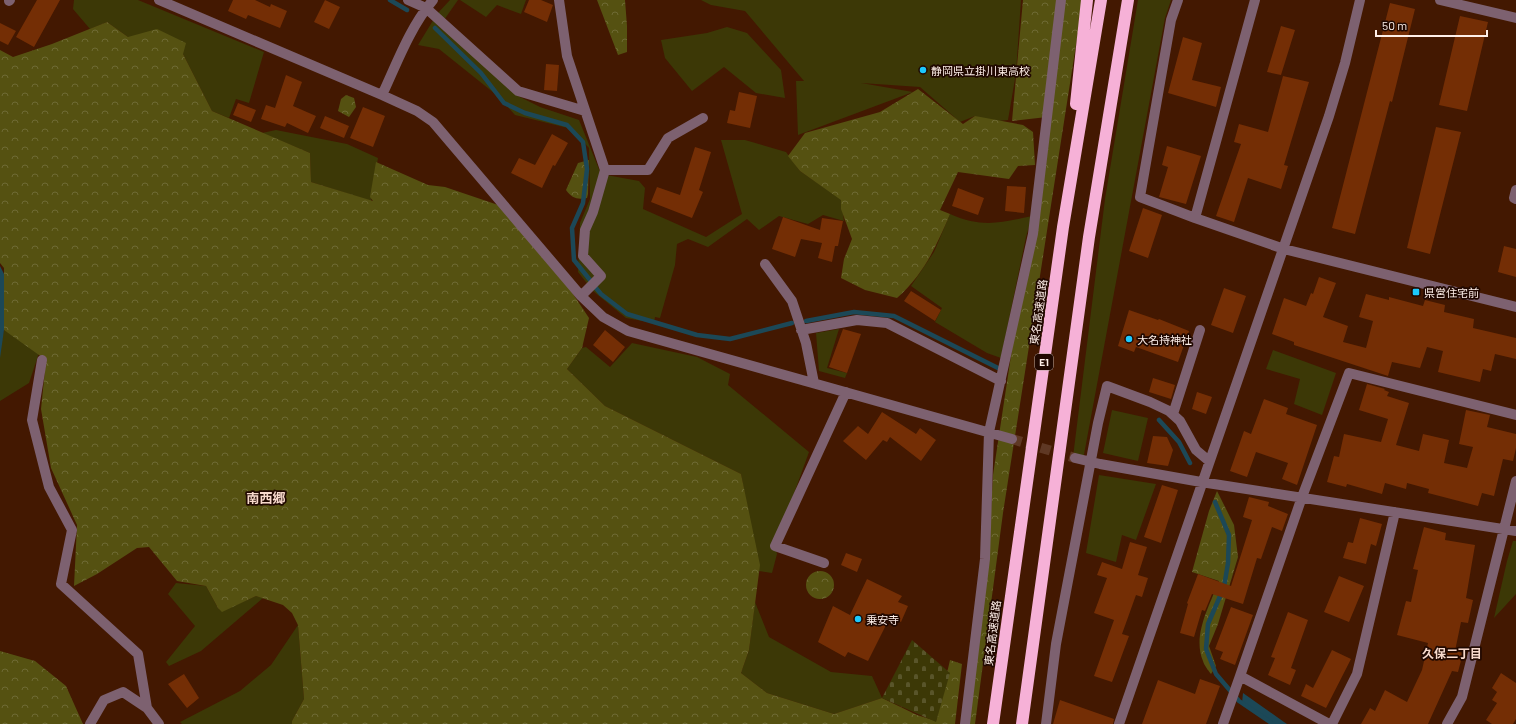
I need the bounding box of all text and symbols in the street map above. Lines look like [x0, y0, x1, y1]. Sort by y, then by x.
scale bar [1376, 12, 1487, 38]
text: 50 m [1382, 18, 1407, 32]
place label: 静岡県立掛川東高校 [931, 64, 1030, 77]
marker: 静岡県立掛川東高校 [918, 65, 928, 75]
street label: 東名高速道路 [1027, 278, 1049, 346]
place label: 県営住宅前 [1424, 286, 1479, 299]
marker: 県営住宅前 [1411, 287, 1421, 297]
place label: 大名持神社 [1137, 333, 1192, 346]
marker: 大名持神社 [1124, 334, 1134, 344]
road number: E1 [1035, 354, 1053, 370]
district label: 南西郷 [246, 490, 286, 506]
street label: 東名高速道路 [982, 599, 1002, 667]
place label: 乗安寺 [866, 613, 899, 626]
marker: 乗安寺 [853, 614, 863, 624]
district label: 久保二丁目 [1422, 646, 1482, 660]

